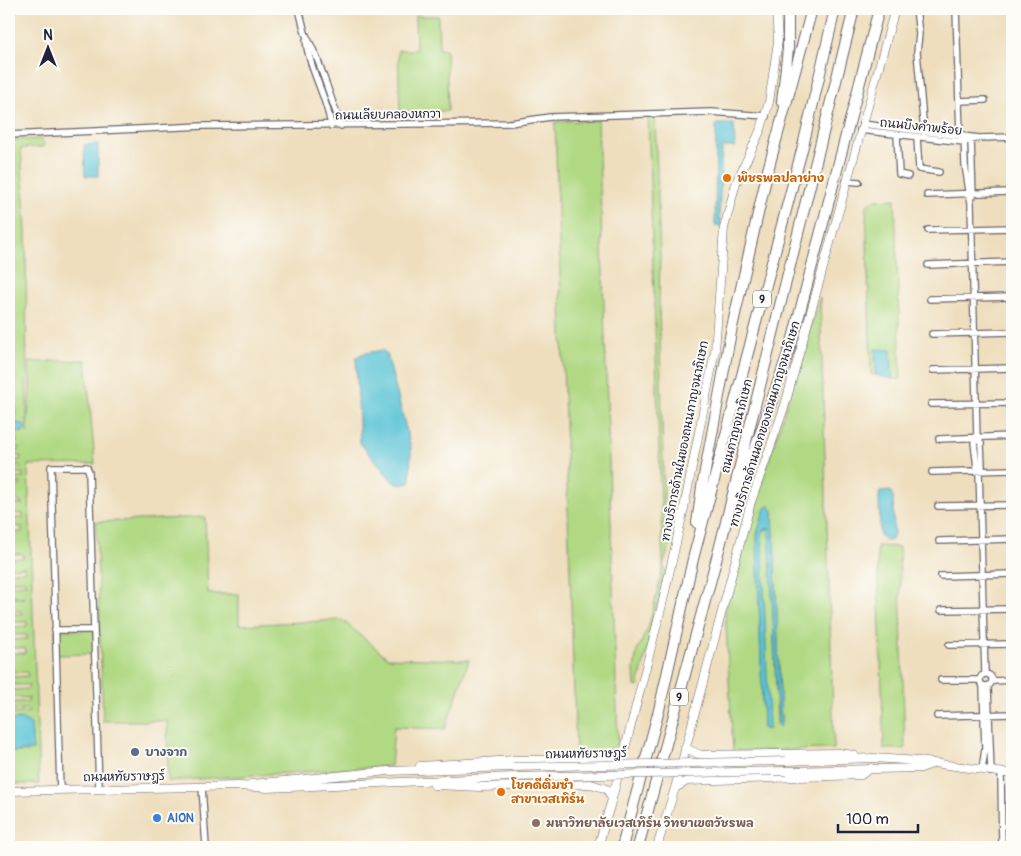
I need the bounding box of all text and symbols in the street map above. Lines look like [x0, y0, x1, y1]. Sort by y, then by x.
north arrow [22, 22, 72, 72]
text: N [43, 27, 53, 44]
street label: ถนนเลียบคลองหกวา [335, 107, 441, 123]
street label: ถนนบึงคำพร้อย [879, 115, 963, 139]
place label: พิชรพลปลาย่าง [737, 170, 825, 186]
marker: พิชรพลปลาย่าง [721, 172, 733, 184]
road number: 9 [753, 290, 771, 308]
street label: ทางบริการด้านนอกของถนนกาญจนาภิเษก [727, 319, 803, 529]
street label: ทางบริการด้านในของถนนกาญจนาภิเษก [657, 339, 712, 543]
street label: ถนนกาญจนาภิเษก [718, 377, 756, 475]
road number: 9 [670, 689, 688, 706]
place label: บางจาก [145, 745, 187, 760]
street label: ถนนหทัยราษฎร์ [545, 745, 628, 762]
marker: บางจาก [129, 746, 141, 758]
street label: ถนนหทัยราษฎร์ [83, 768, 166, 785]
place label: โชคดีติ่มซำ สาขาเวสเทิร์น [511, 774, 585, 807]
marker: โชคดีติ่มซำ สาขาเวสเทิร์น [495, 786, 507, 798]
scale bar [838, 801, 918, 833]
text: 100 m [846, 810, 889, 829]
place label: AION [167, 811, 194, 826]
marker: AION [151, 812, 163, 824]
place label: มหาวิทยาลัยเวสเทิร์น วิทยาเขตวัชรพล [546, 815, 754, 831]
marker: มหาวิทยาลัยเวสเทิร์น วิทยาเขตวัชรพล [530, 817, 542, 829]

